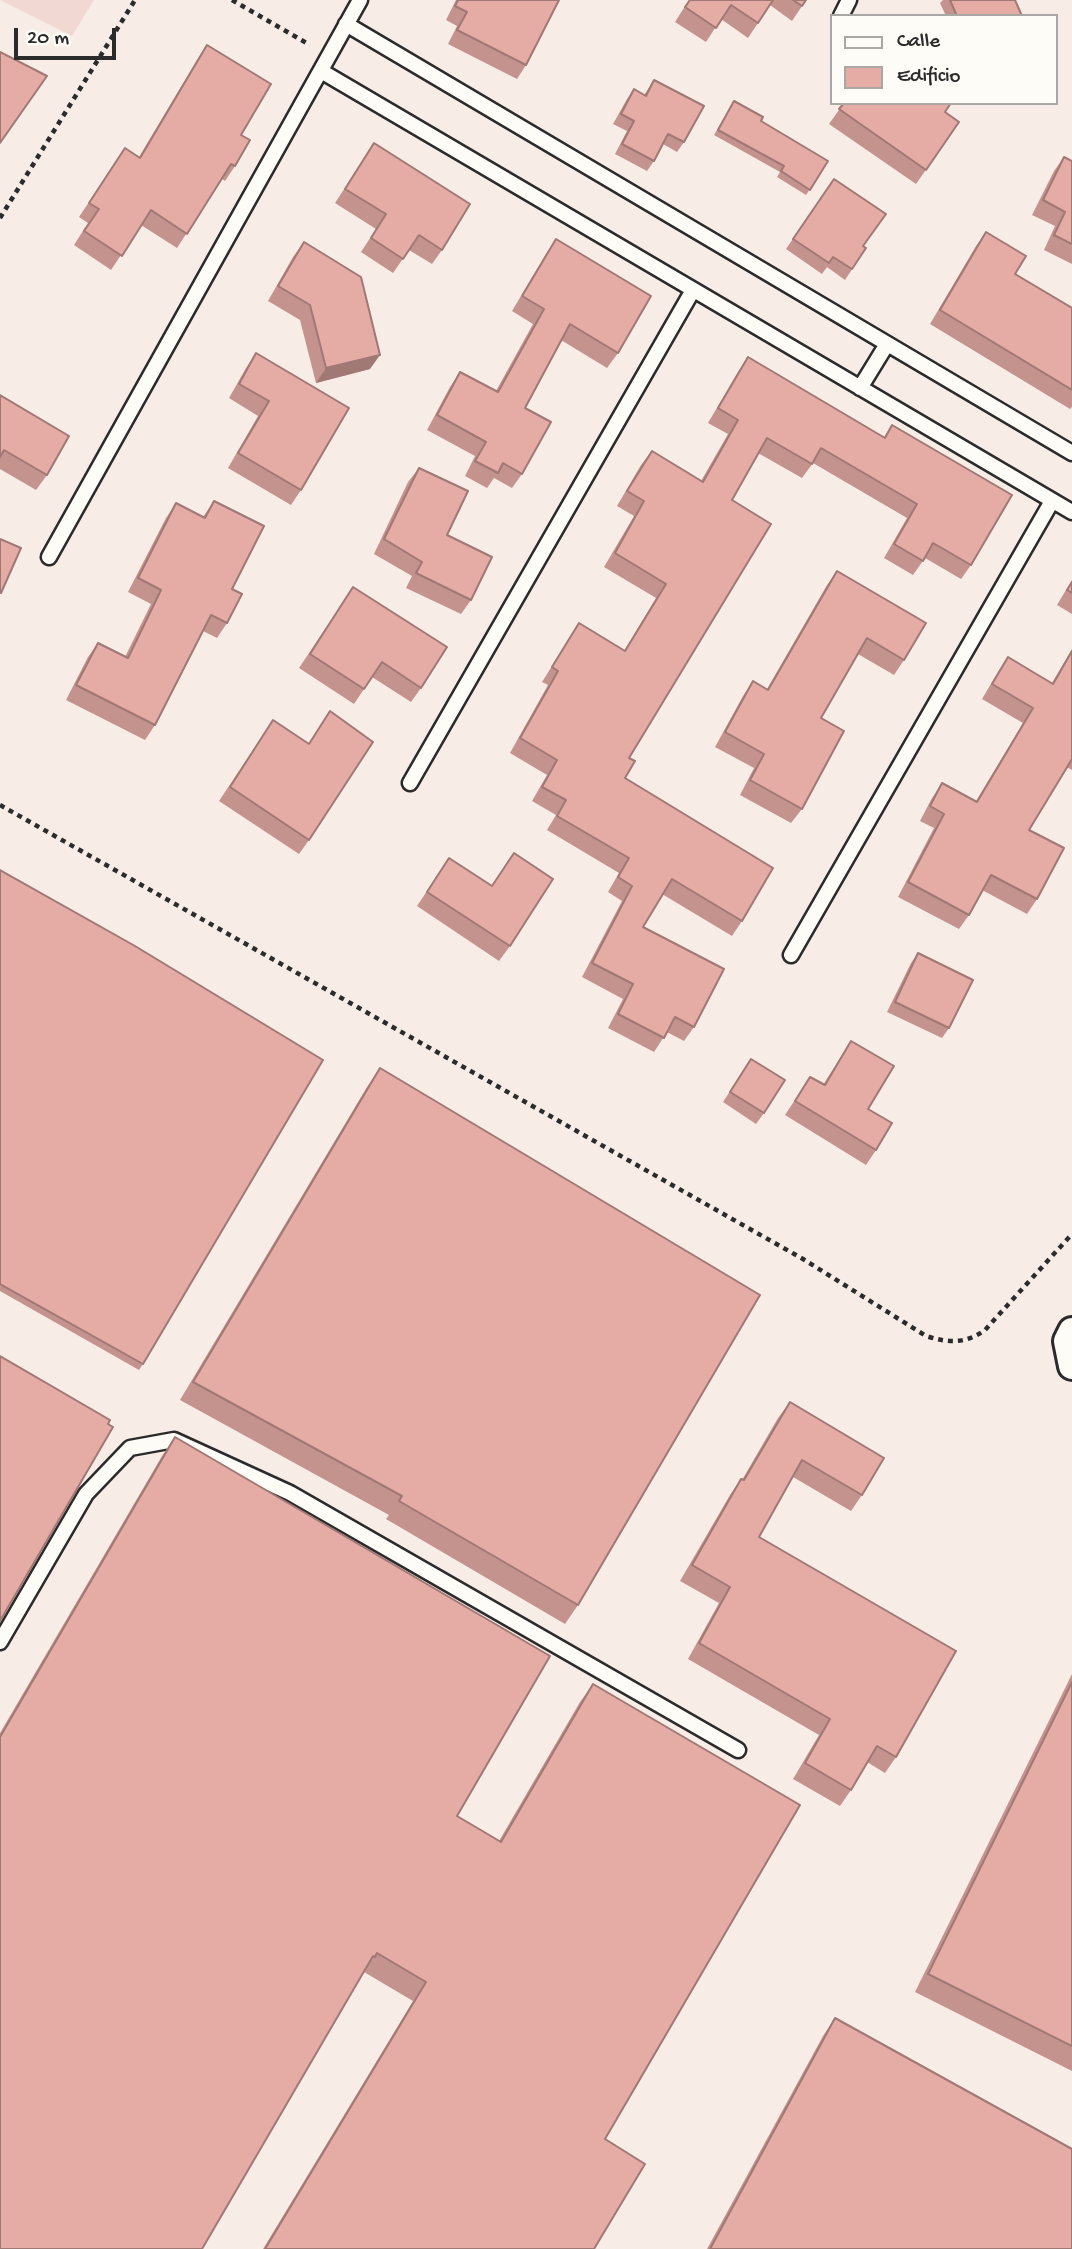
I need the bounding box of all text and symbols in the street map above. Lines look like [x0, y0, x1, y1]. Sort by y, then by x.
scale bar [18, 14, 119, 58]
legend [830, 14, 1058, 105]
text: 20 m [27, 27, 69, 52]
text: Calle [897, 30, 940, 55]
text: Edificio [897, 65, 961, 90]

